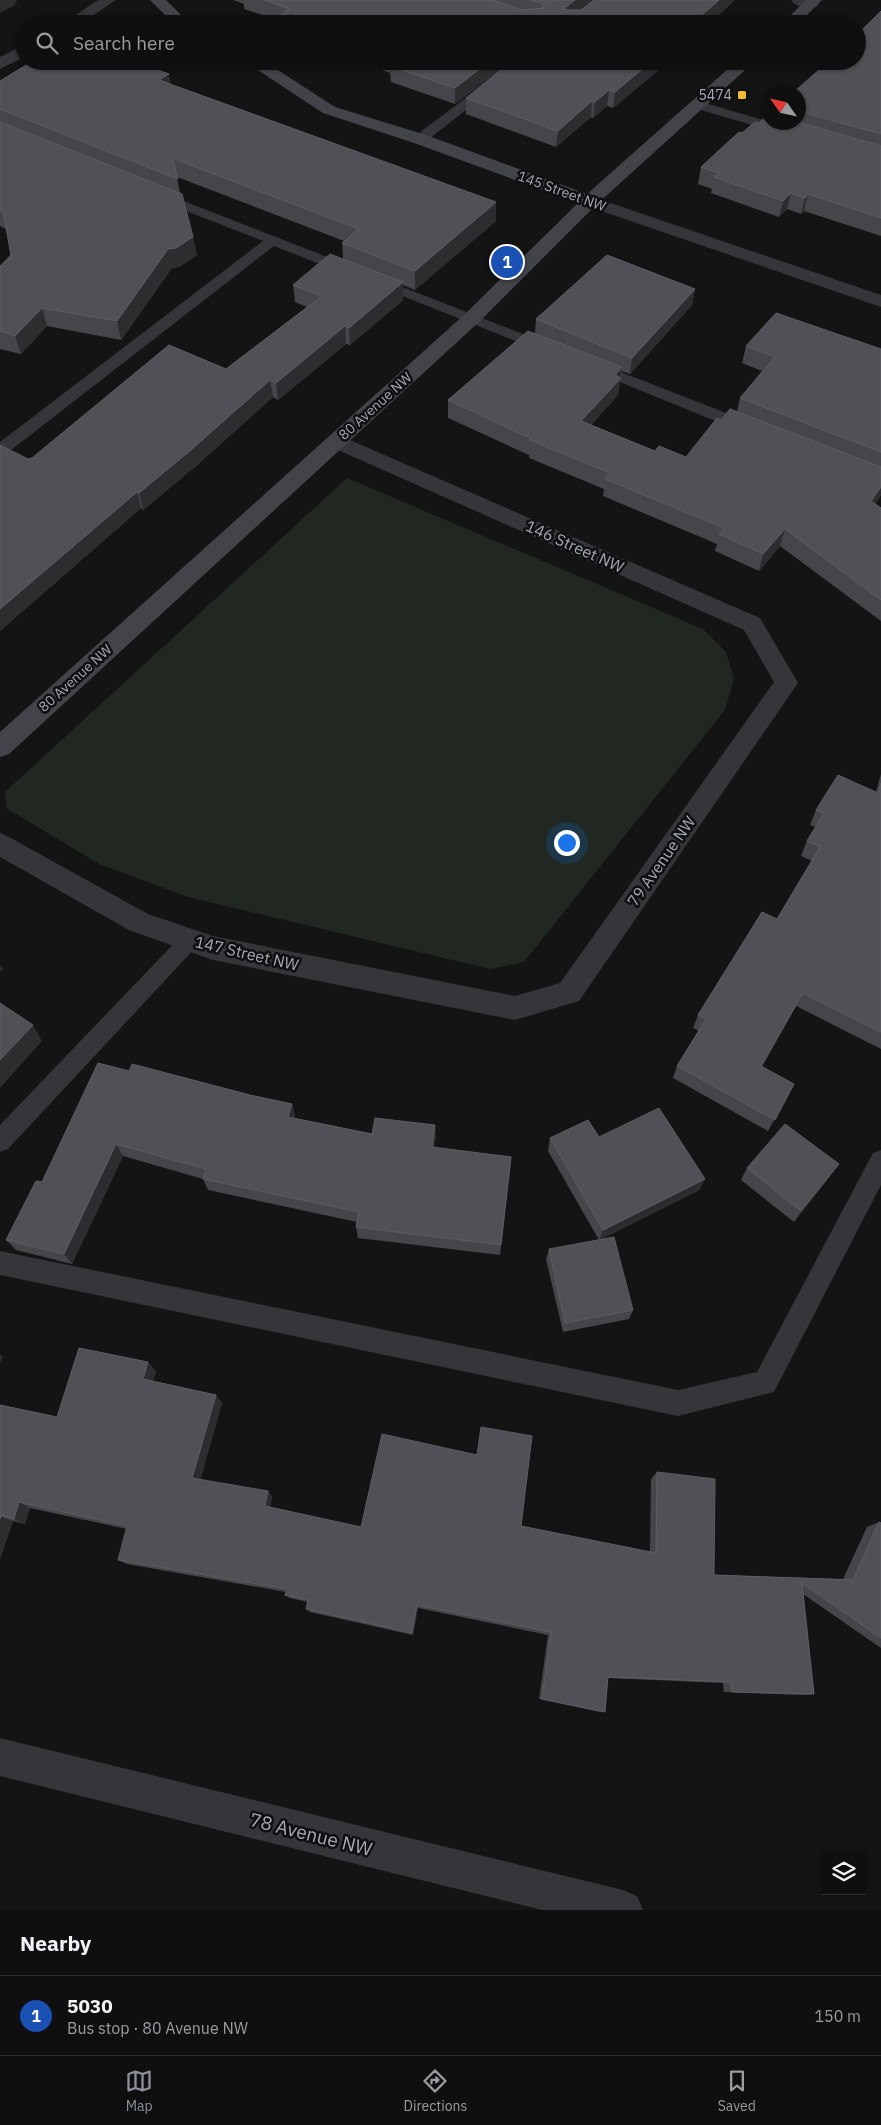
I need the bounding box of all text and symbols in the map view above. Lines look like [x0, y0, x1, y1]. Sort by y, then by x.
search box [15, 15, 866, 70]
icon: search [33, 29, 61, 57]
text: Search here [73, 31, 175, 55]
north arrow [761, 85, 806, 130]
place label: 5474 [698, 86, 732, 104]
marker: 5474 [736, 89, 748, 101]
street label: 145 Street NW [515, 167, 609, 215]
pin: 1 [491, 243, 523, 281]
street label: 80 Avenue NW [335, 368, 416, 444]
street label: 146 Street NW [523, 515, 627, 577]
street label: 80 Avenue NW [35, 640, 116, 716]
street label: 79 Avenue NW [622, 812, 700, 910]
your location [554, 830, 580, 856]
street label: 147 Street NW [193, 931, 301, 975]
street label: 78 Avenue NW [247, 1807, 375, 1861]
map controls [821, 1850, 866, 1895]
button: layers [821, 1850, 866, 1895]
text: Nearby [20, 1929, 91, 1957]
text: 5030 [67, 1994, 113, 2018]
text: 1 [31, 2006, 41, 2026]
text: 150 m [814, 2006, 861, 2026]
text: Bus stop · 80 Avenue NW [67, 2018, 248, 2038]
tab: Map [125, 2067, 153, 2115]
tab: Directions [404, 2067, 467, 2115]
tab: Saved [718, 2067, 756, 2115]

